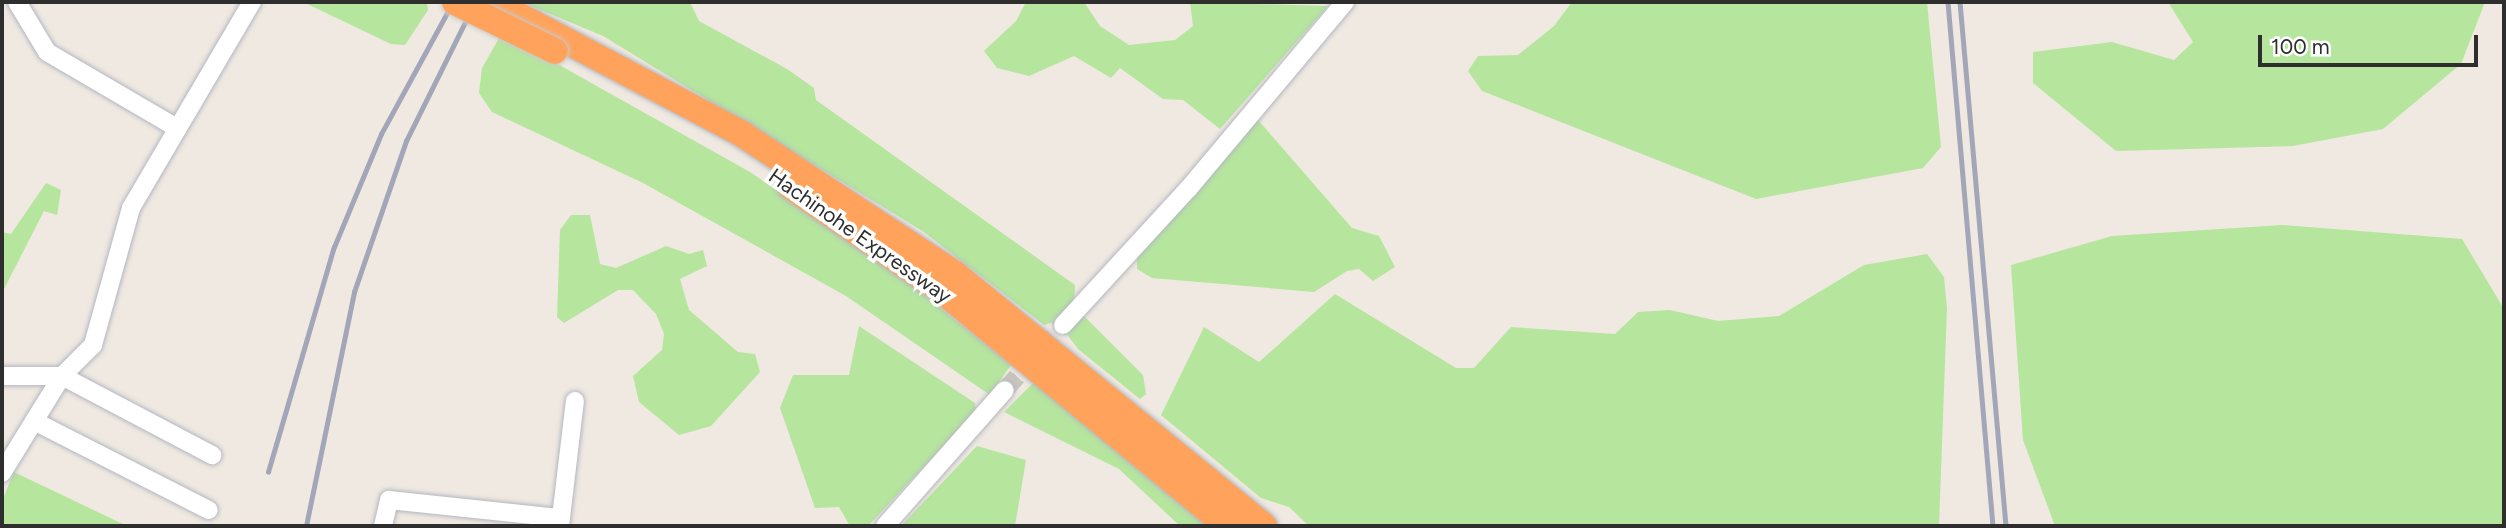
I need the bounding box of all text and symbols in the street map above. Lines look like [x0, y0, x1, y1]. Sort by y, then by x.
scale bar [2261, 21, 2482, 65]
text: 100 m [2271, 34, 2330, 59]
street label: Hachinohe Expressway [764, 163, 956, 309]

